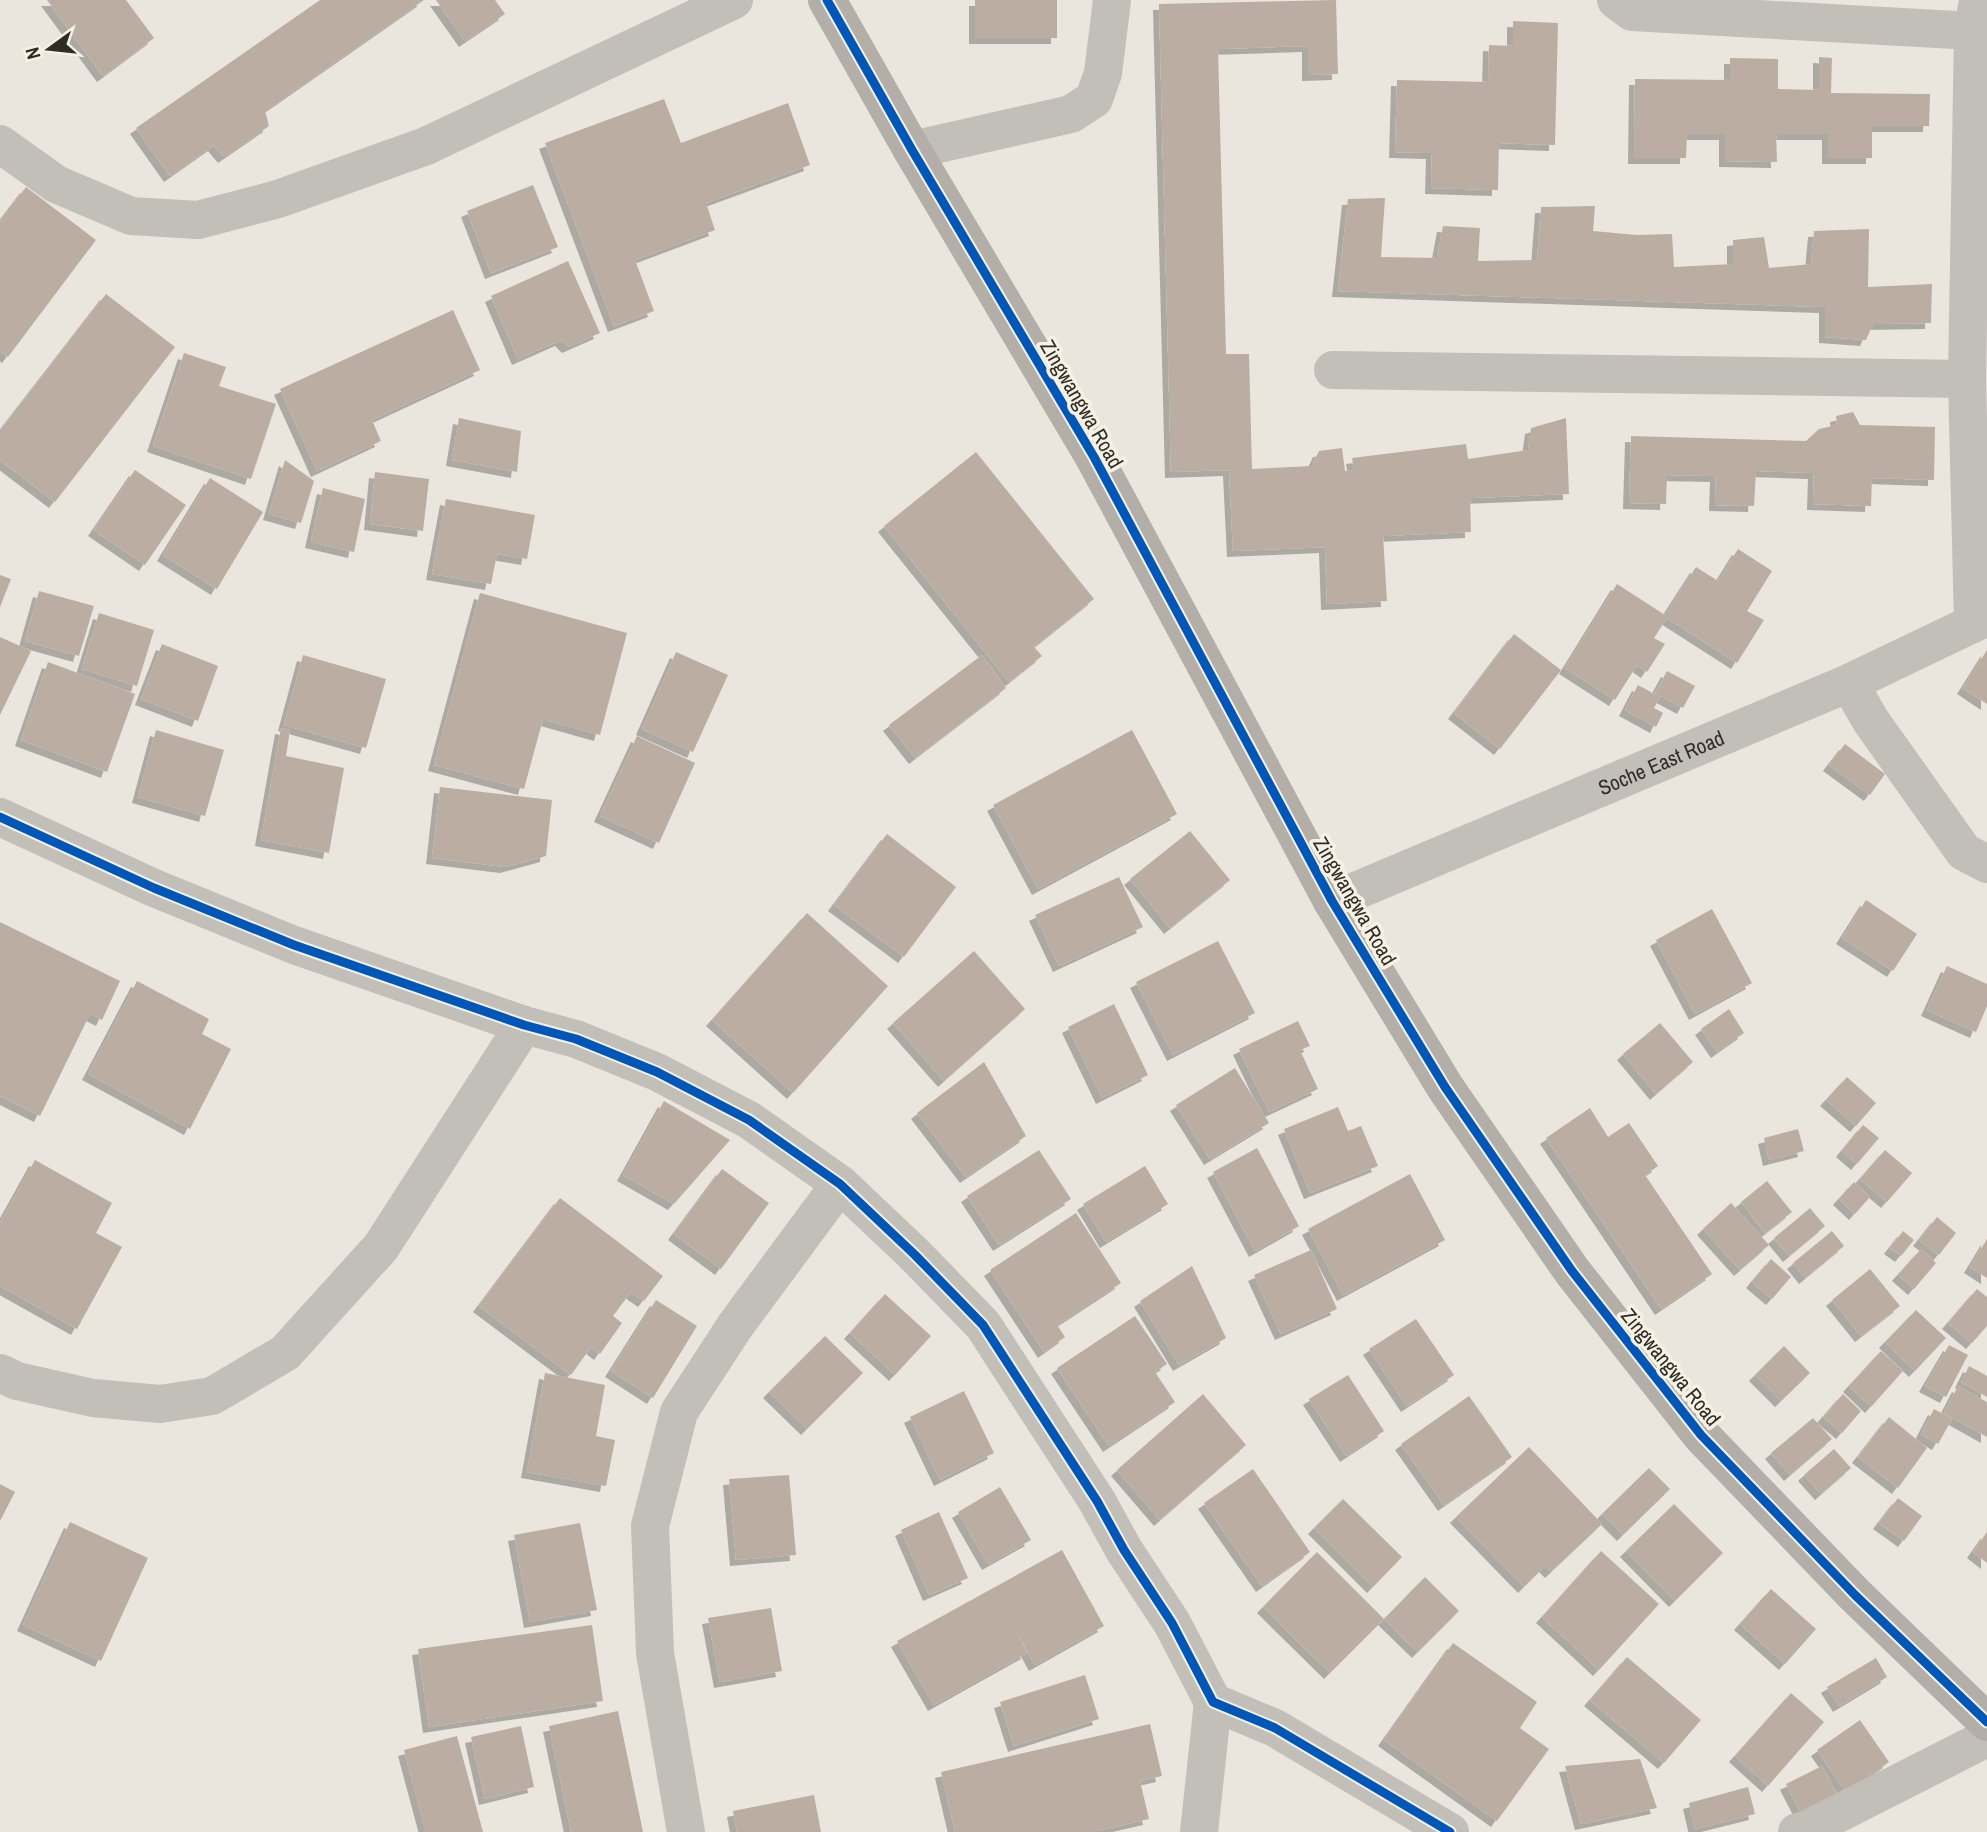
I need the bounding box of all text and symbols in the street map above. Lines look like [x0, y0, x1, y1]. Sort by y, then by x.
north arrow [14, 14, 84, 84]
text: N [19, 45, 47, 62]
street label: Zingwangwa Road [1034, 335, 1130, 473]
street label: Soche East Road [1594, 723, 1728, 802]
street label: Zingwangwa Road [1307, 832, 1403, 970]
street label: Zingwangwa Road [1615, 1302, 1727, 1432]

